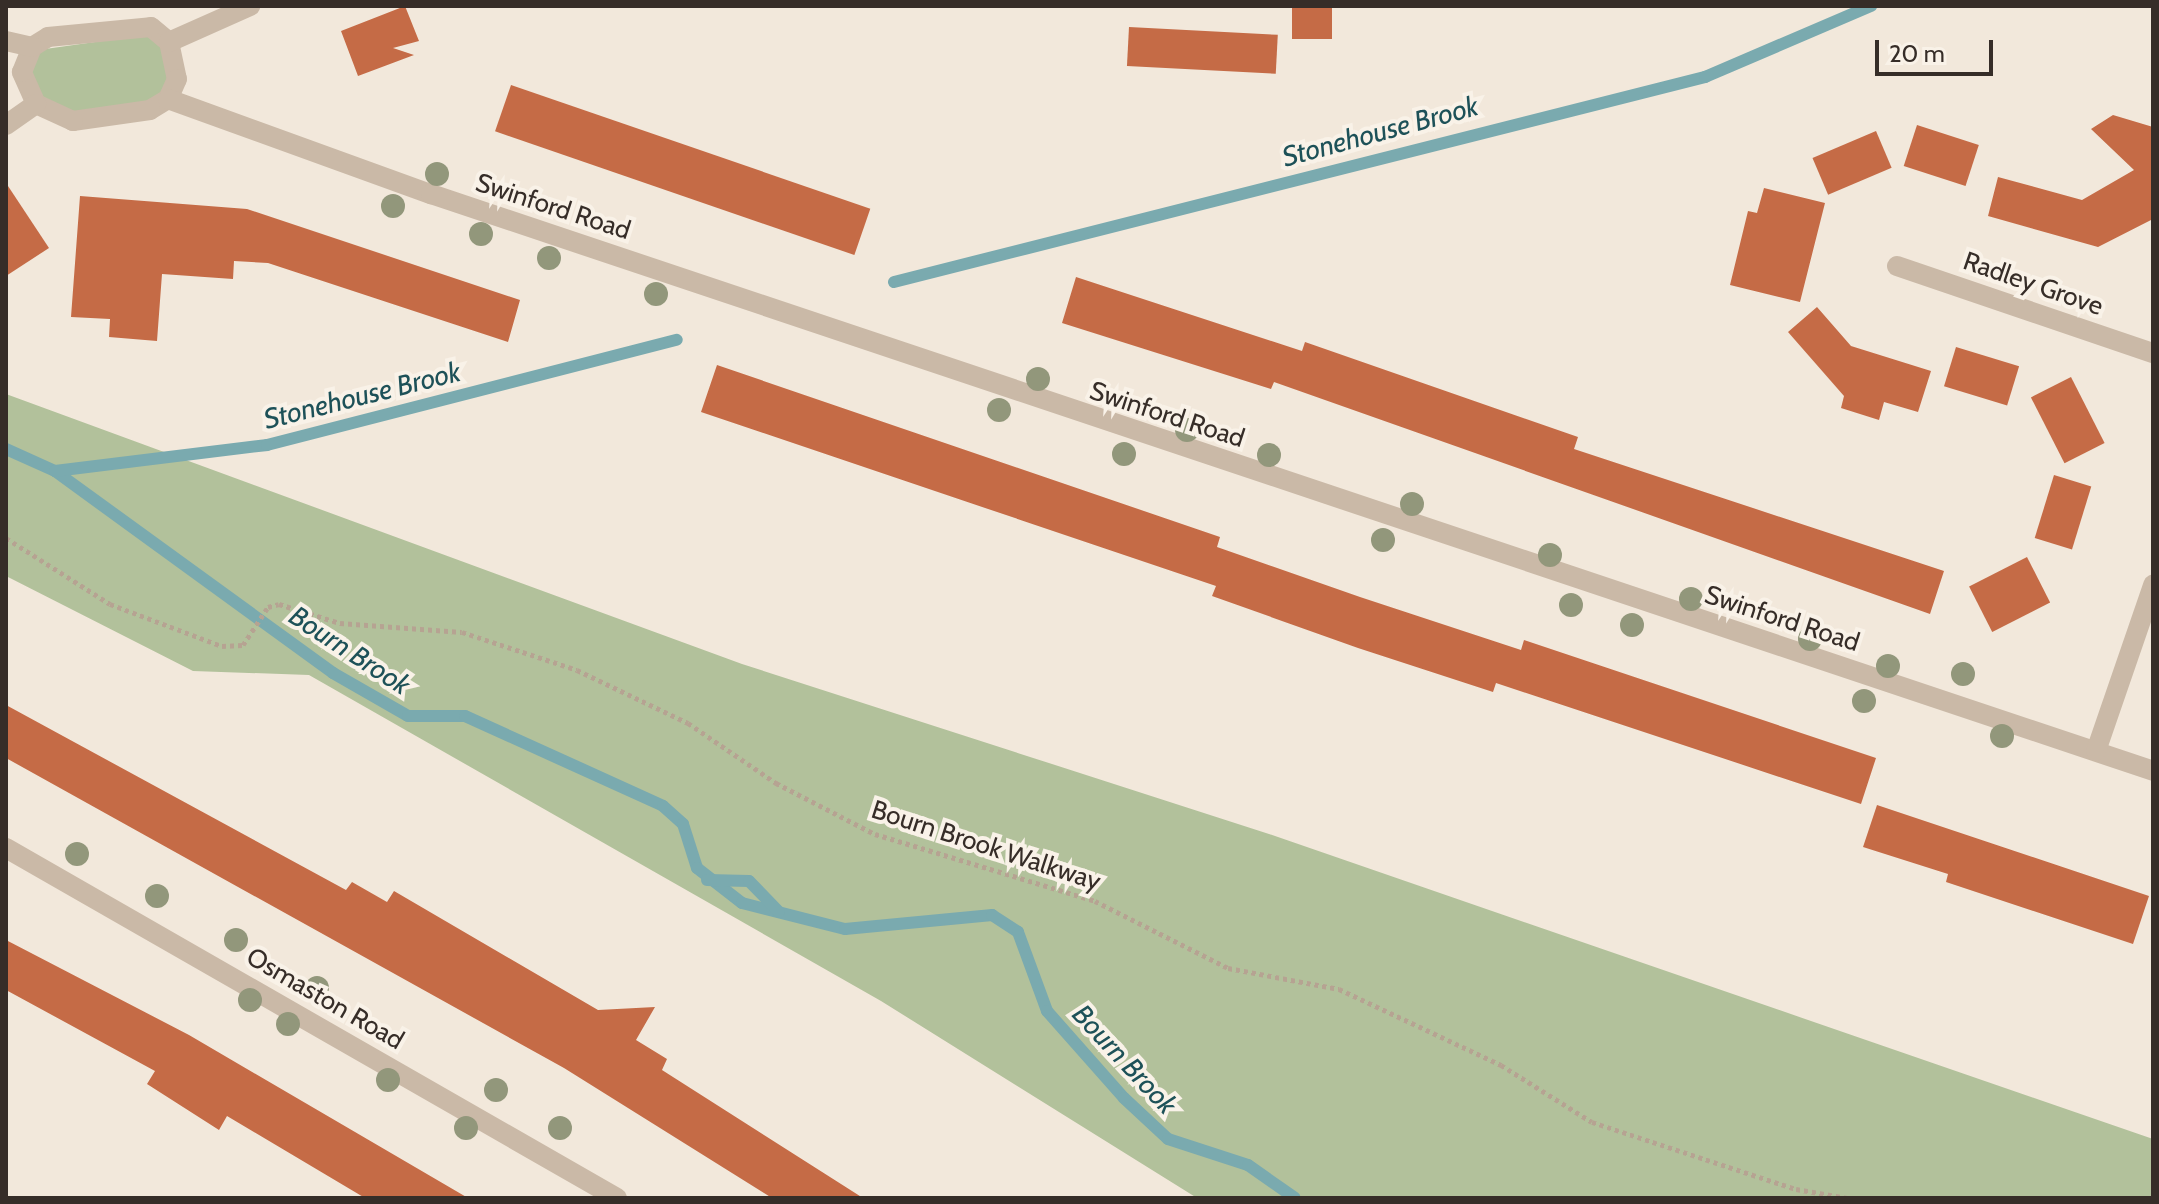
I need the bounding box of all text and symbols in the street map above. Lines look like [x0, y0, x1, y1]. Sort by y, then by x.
scale bar [1879, 24, 1997, 74]
text: 20 m [1889, 39, 1945, 68]
water label: Stonehouse Brook [1278, 89, 1482, 173]
street label: Swinford Road [472, 167, 634, 247]
street label: Radley Grove [1959, 246, 2107, 322]
water label: Stonehouse Brook [260, 354, 464, 436]
street label: Swinford Road [1086, 375, 1248, 455]
street label: Swinford Road [1701, 579, 1863, 659]
water label: Bourn Brook [283, 598, 417, 702]
street label: Bourn Brook Walkway [868, 794, 1104, 898]
street label: Osmaston Road [241, 941, 409, 1057]
water label: Bourn Brook [1066, 997, 1184, 1121]

